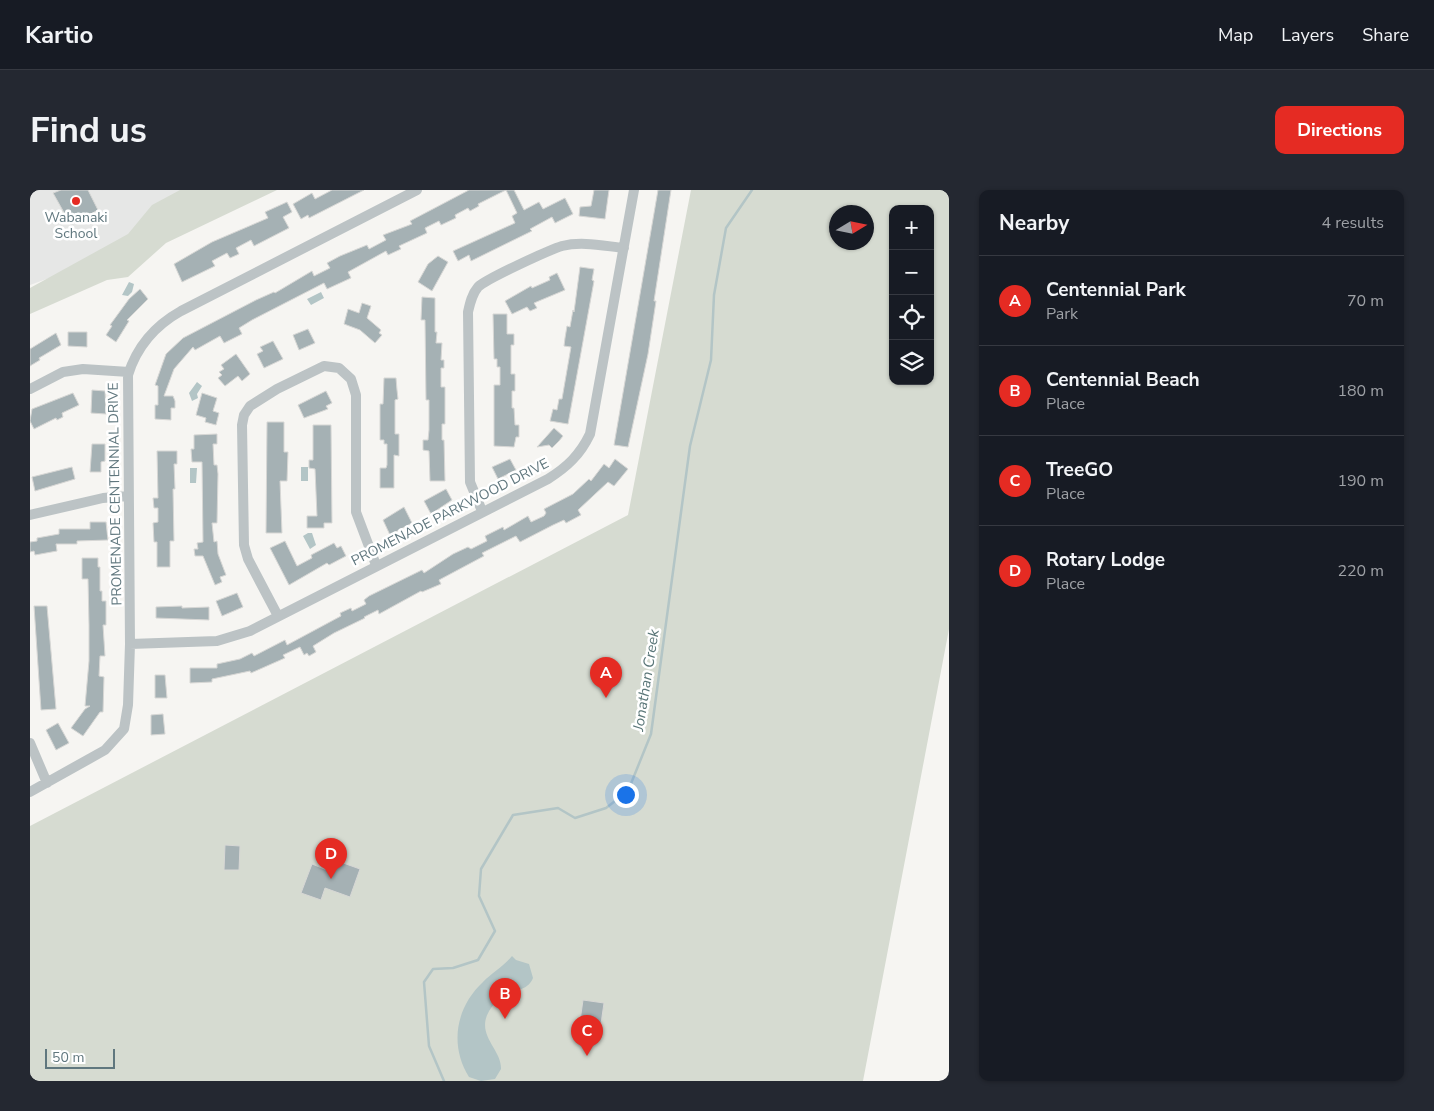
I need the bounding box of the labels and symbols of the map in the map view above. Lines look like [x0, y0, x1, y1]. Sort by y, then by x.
marker: Wabanaki School [70, 195, 82, 207]
north arrow [829, 205, 874, 250]
place label: Wabanaki School [44, 208, 108, 243]
street label: PROMENADE CENTENNIAL DRIVE [104, 382, 126, 606]
street label: PROMENADE PARKWOOD DRIVE [348, 454, 552, 570]
water label: Jonathan Creek [628, 627, 664, 733]
pin: A [590, 657, 622, 698]
your location [613, 782, 639, 808]
pin: D [315, 838, 347, 879]
pin: B [489, 978, 521, 1019]
pin: C [571, 1015, 603, 1056]
scale bar [45, 1046, 115, 1069]

